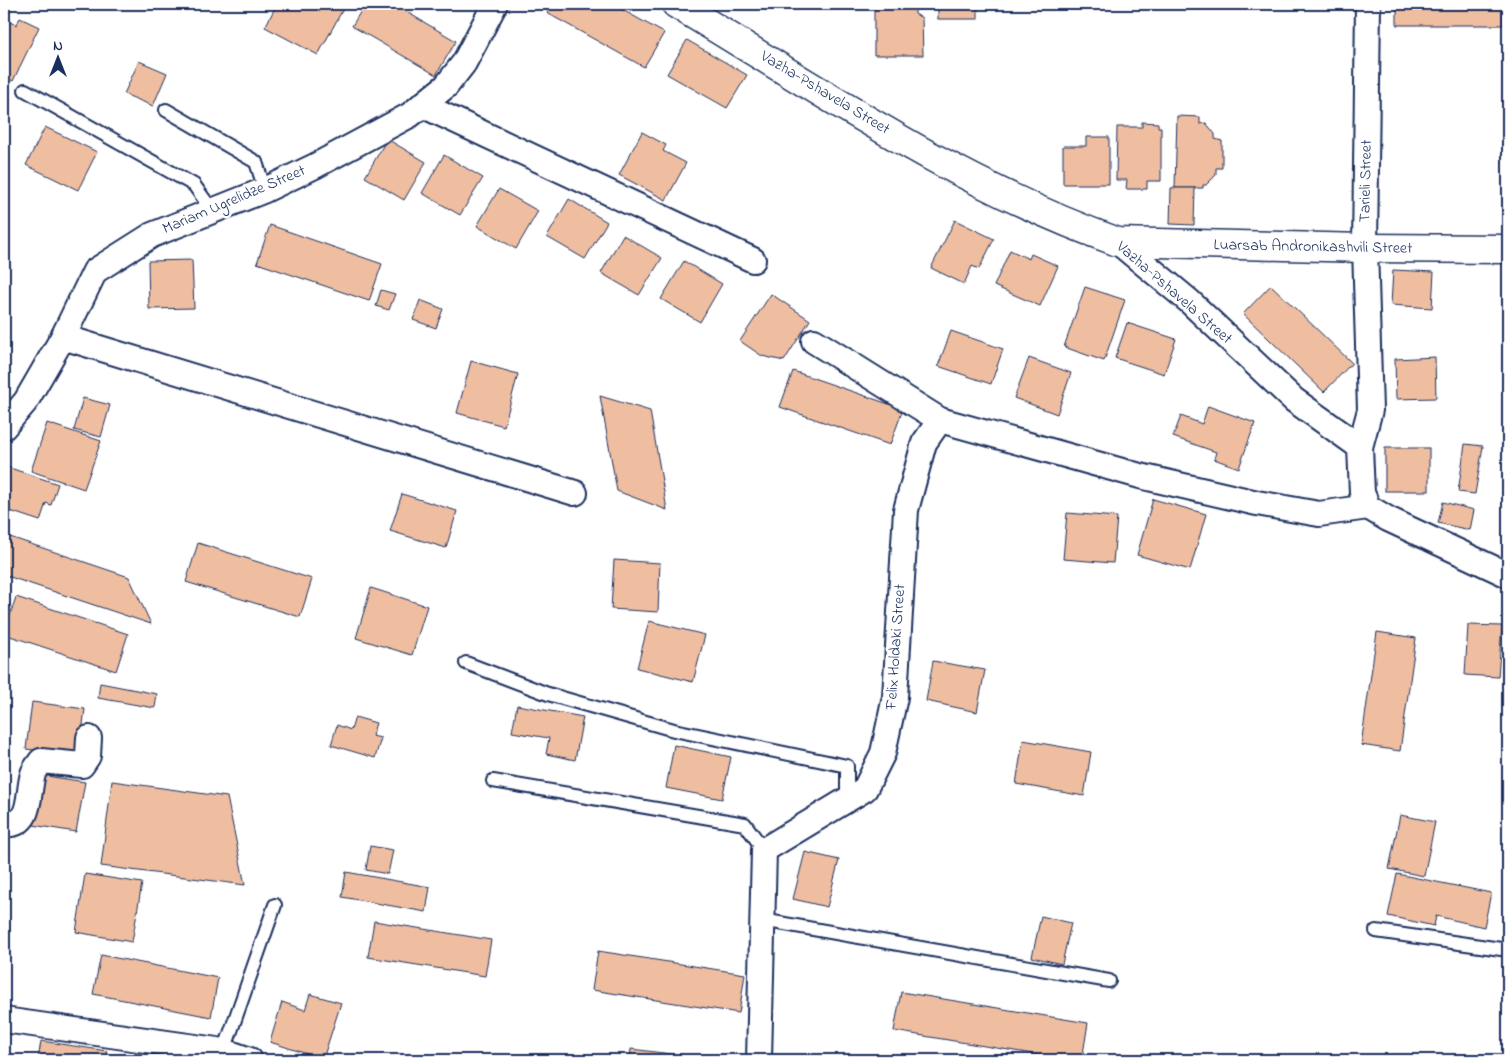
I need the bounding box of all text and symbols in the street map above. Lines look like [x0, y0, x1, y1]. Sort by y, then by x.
north arrow [32, 32, 82, 82]
text: N [53, 36, 63, 57]
street label: Vazha-Pshavela Street [755, 44, 895, 142]
street label: Tarieli Street [1353, 139, 1379, 223]
street label: Mariam Ugrelidze Street [159, 159, 310, 241]
street label: Luarsab Andronikashvili Street [1213, 233, 1413, 261]
street label: Vazha-Pshavela Street [1110, 235, 1238, 351]
street label: Felix Holdaki Street [880, 583, 912, 712]

